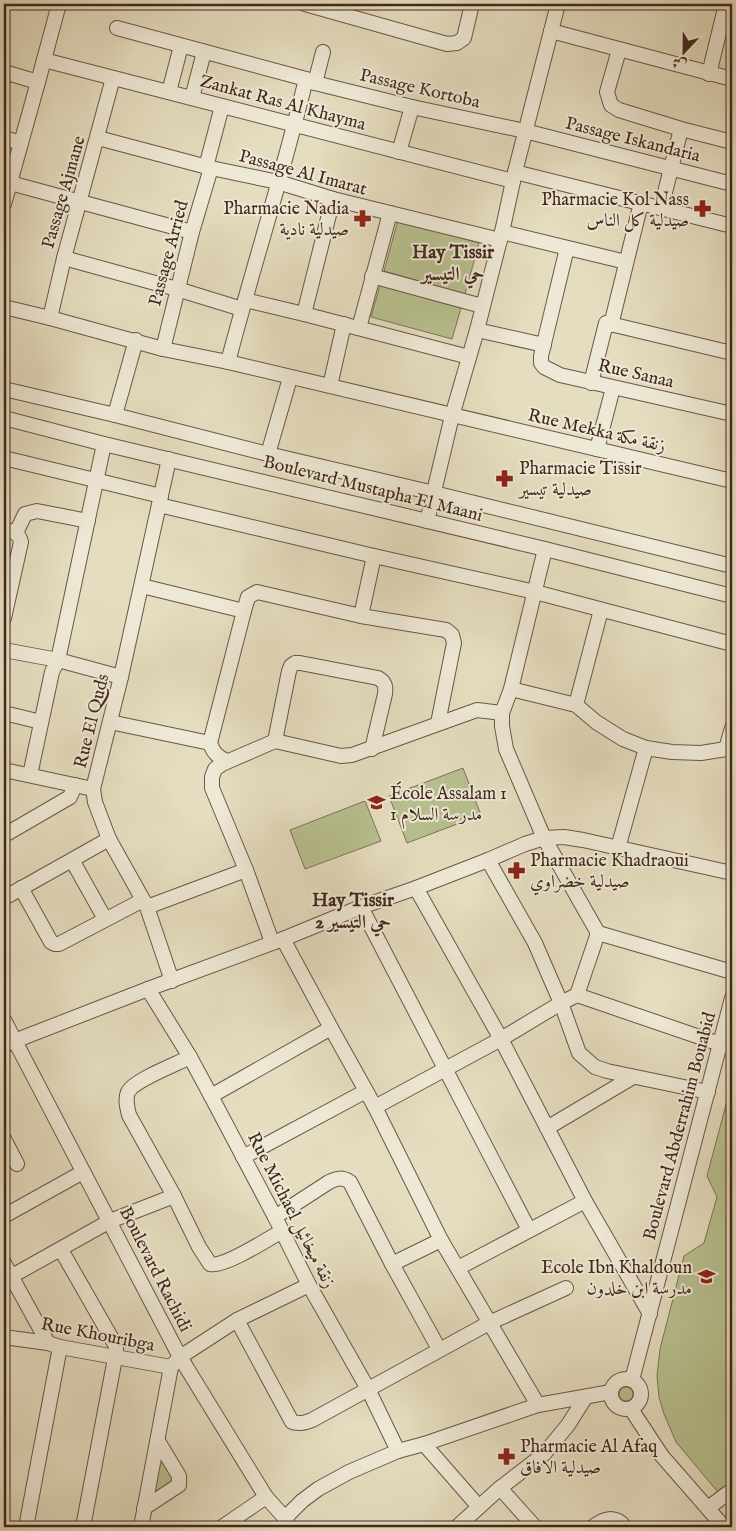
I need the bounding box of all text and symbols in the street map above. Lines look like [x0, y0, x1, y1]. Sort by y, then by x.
north arrow [658, 28, 708, 78]
text: ش [670, 52, 689, 74]
street label: Passage Kortoba [357, 64, 482, 115]
street label: Zankat Ras Al Khayma [197, 70, 368, 137]
street label: Passage Iskandaria [563, 113, 703, 168]
street label: Passage Ajmane [37, 133, 92, 252]
street label: Passage Al Imarat [236, 145, 369, 202]
place label: Pharmacie Kol Nass صيدلية كل الناس [541, 189, 689, 233]
street label: Passage Arried [144, 198, 195, 309]
place label: Pharmacie Nadia صيدلية نادية [223, 198, 349, 242]
pharmacy icon: Pharmacie Kol Nass صيدلية كل الناس [693, 199, 713, 219]
pharmacy icon: Pharmacie Nadia صيدلية نادية [353, 208, 373, 228]
district label: Hay Tissir حي التيسير [412, 241, 495, 289]
street label: Rue Sanaa [595, 355, 676, 394]
street label: Rue Mekka زنقة مكة [526, 404, 668, 458]
street label: Boulevard Mustapha El Maani [261, 451, 485, 528]
place label: Pharmacie Tissir صيدلية تيسير [517, 458, 642, 502]
pharmacy icon: Pharmacie Tissir صيدلية تيسير [495, 468, 515, 488]
street label: Rue El Quds [70, 672, 115, 771]
place label: École Assalam 1 مدرسة السلام 1 [390, 781, 507, 830]
school or university icon: École Assalam 1 مدرسة السلام 1 [366, 793, 386, 813]
place label: Pharmacie Khadraoui صيدلية خضراوي [530, 850, 689, 896]
pharmacy icon: Pharmacie Khadraoui صيدلية خضراوي [506, 860, 526, 880]
district label: Hay Tissir 2 حي التيسير [312, 889, 395, 937]
street label: Boulevard Abderrahim Bouabid [639, 1009, 722, 1243]
street label: Rue Michael زنقة ميخائيل [241, 1129, 340, 1293]
street label: Boulevard Rachidi [113, 1203, 196, 1336]
place label: Ecole Ibn Khaldoun مدرسة ابن خلدون [541, 1257, 692, 1301]
school or university icon: Ecole Ibn Khaldoun مدرسة ابن خلدون [696, 1267, 716, 1287]
street label: Rue Khouribga [39, 1313, 157, 1358]
place label: Pharmacie Al Afaq صيدلية الافاق [520, 1436, 658, 1480]
pharmacy icon: Pharmacie Al Afaq صيدلية الافاق [496, 1446, 516, 1466]

